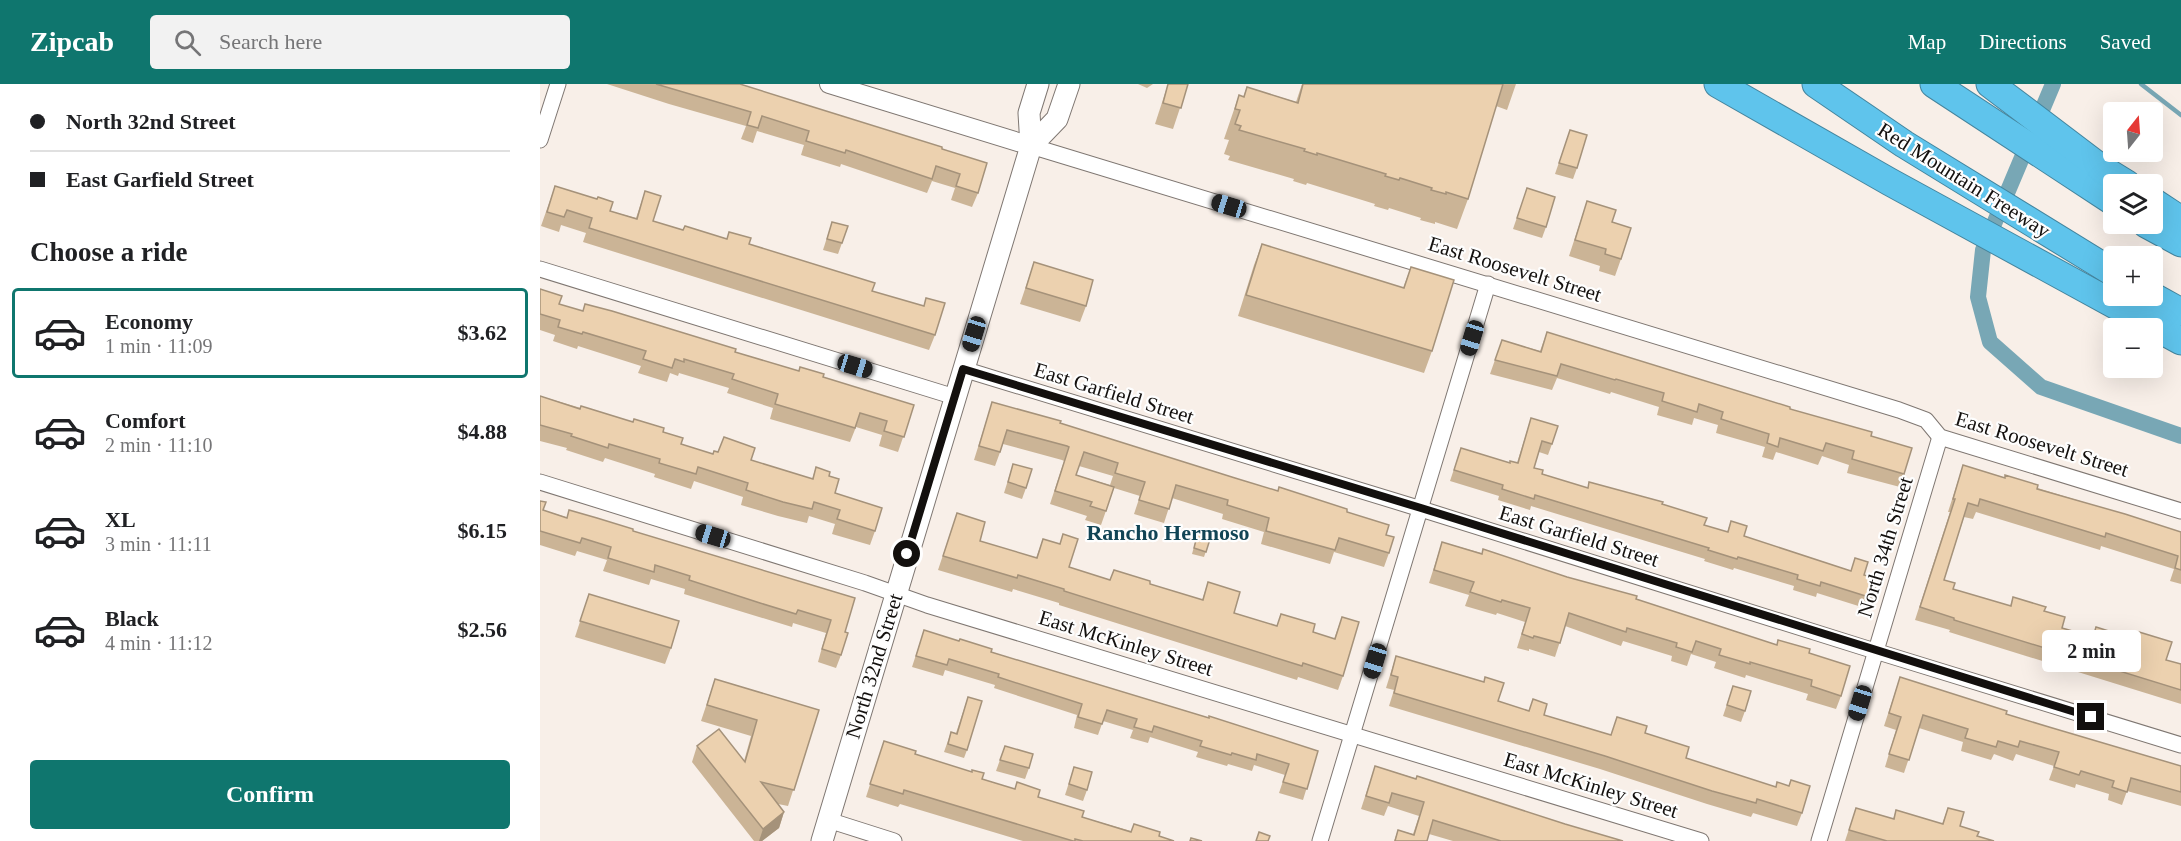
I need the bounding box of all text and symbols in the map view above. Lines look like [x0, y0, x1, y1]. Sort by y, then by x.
search box [150, 15, 570, 69]
text: Zipcab [30, 26, 114, 57]
icon: search [171, 26, 204, 59]
text: Search here [219, 29, 322, 54]
text: Map [1908, 30, 1946, 54]
text: Directions [1979, 30, 2067, 54]
text: Saved [2100, 30, 2151, 54]
north arrow [2103, 102, 2163, 162]
map controls [2103, 102, 2163, 378]
text: North 32nd Street [66, 109, 235, 134]
street label: Red Mountain Freeway [1874, 117, 2055, 243]
text: East Garfield Street [66, 167, 254, 192]
button: layers [2103, 174, 2163, 234]
car [1209, 192, 1249, 220]
street label: East Roosevelt Street [1426, 231, 1605, 307]
text: Choose a ride [30, 237, 188, 267]
button: + [2103, 246, 2163, 306]
icon: car [33, 306, 87, 360]
text: Economy [105, 309, 193, 334]
car [960, 314, 988, 354]
car [1458, 318, 1486, 358]
button: − [2103, 318, 2163, 378]
text: $3.62 [458, 320, 507, 345]
text: 1 min · 11:09 [105, 335, 213, 357]
car [835, 352, 875, 380]
street label: East Garfield Street [1031, 357, 1197, 429]
icon: car [33, 405, 87, 459]
street label: East Roosevelt Street [1953, 406, 2132, 482]
text: Comfort [105, 408, 186, 433]
text: $4.88 [458, 419, 507, 444]
text: 2 min · 11:10 [105, 434, 213, 456]
street label: North 34th Street [1852, 474, 1918, 620]
street label: East Garfield Street [1496, 500, 1662, 572]
icon: car [33, 504, 87, 558]
text: XL [105, 507, 136, 532]
text: $6.15 [458, 518, 507, 543]
district label: Rancho Hermoso [1086, 520, 1250, 545]
car [693, 522, 733, 550]
text: 3 min · 11:11 [105, 533, 212, 555]
route start [893, 540, 920, 567]
street label: North 32nd Street [841, 590, 908, 741]
icon: car [33, 603, 87, 657]
street label: East McKinley Street [1036, 605, 1216, 681]
text: Black [105, 606, 159, 631]
text: $2.56 [458, 617, 507, 642]
callout: 2 min [2042, 630, 2140, 672]
text: 4 min · 11:12 [105, 632, 213, 654]
text: 2 min [2067, 640, 2116, 662]
car [1361, 641, 1389, 681]
car [1846, 683, 1874, 723]
route end [2077, 703, 2104, 730]
street label: East McKinley Street [1501, 747, 1681, 823]
button: Confirm [30, 760, 510, 829]

